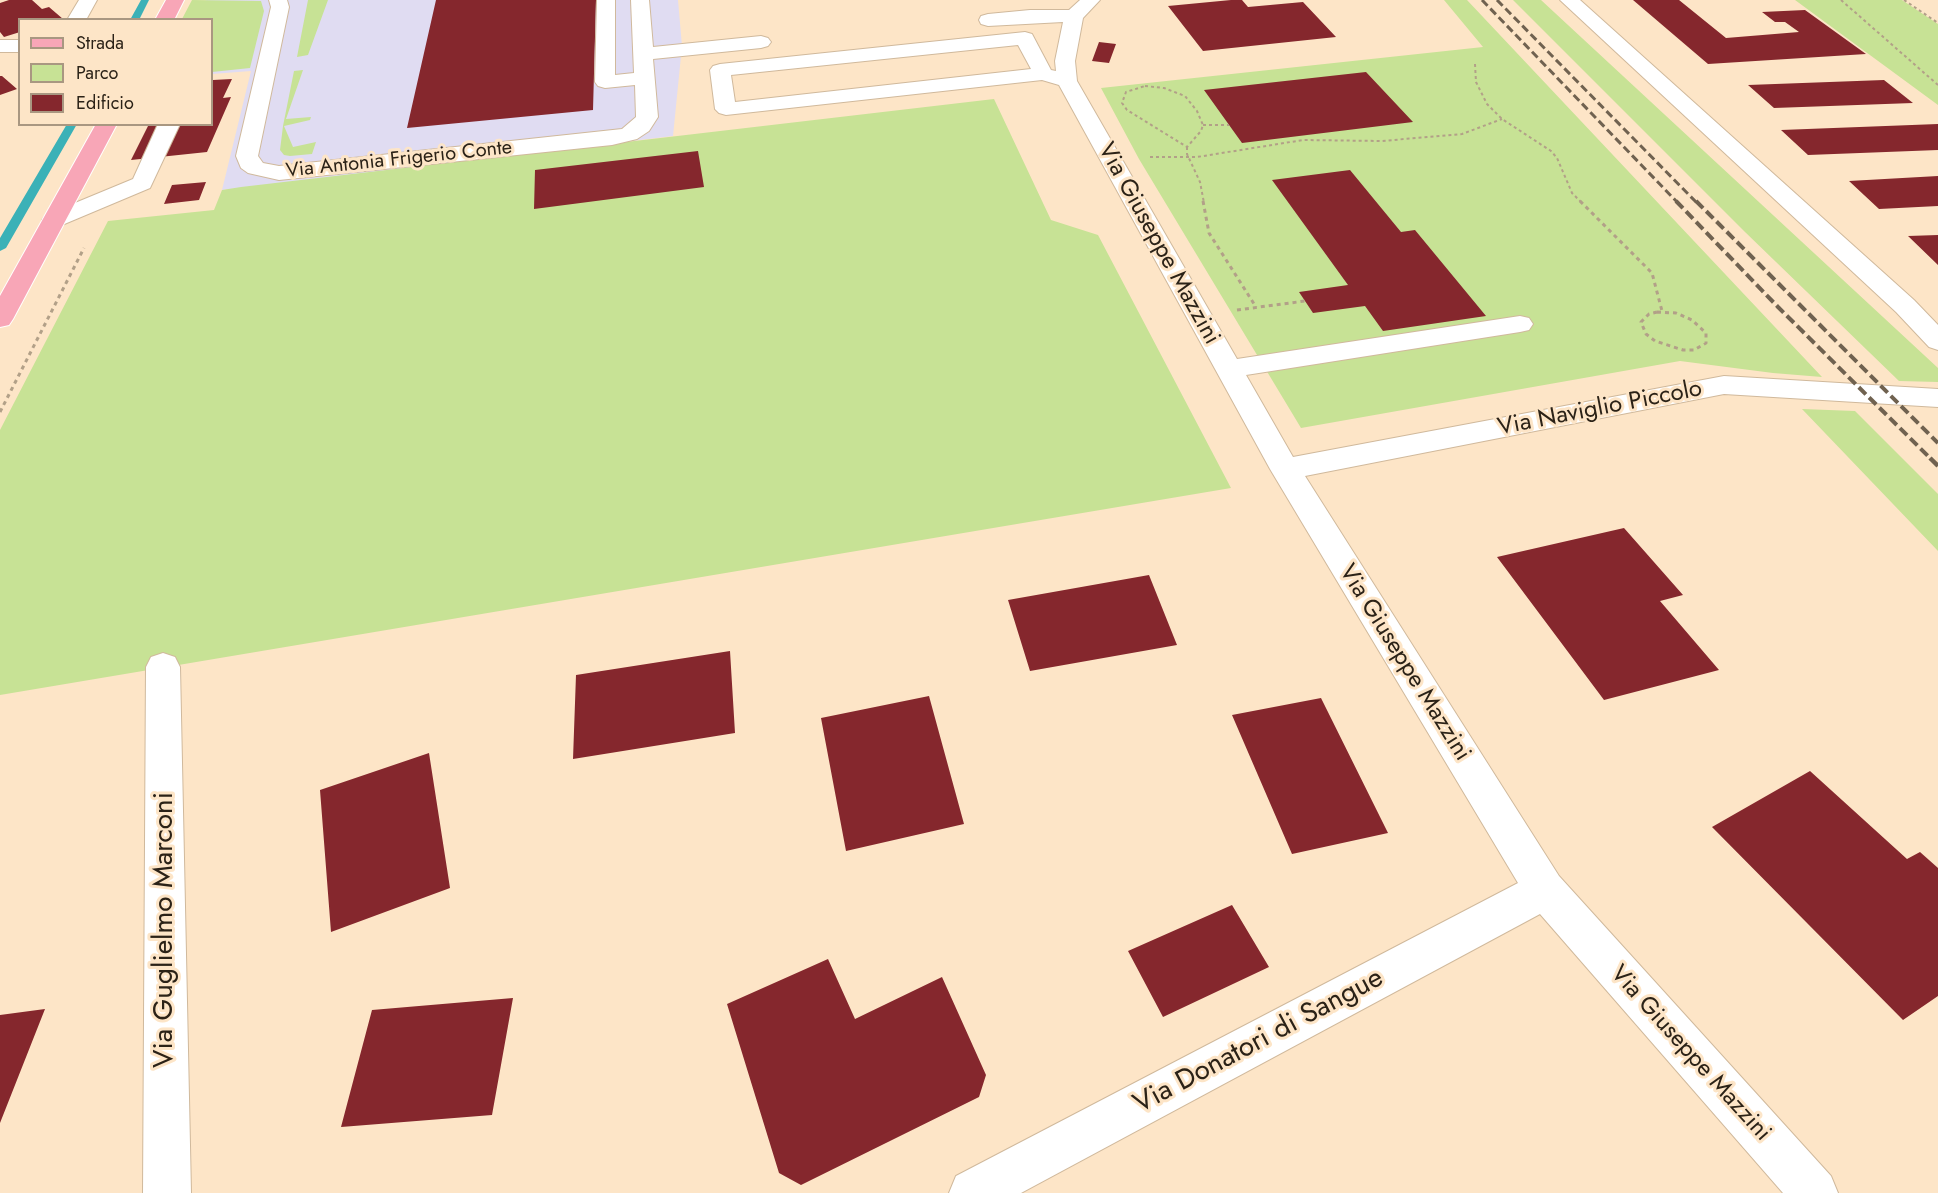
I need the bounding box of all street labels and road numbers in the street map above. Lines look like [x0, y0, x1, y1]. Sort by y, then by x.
street label: Via Antonia Frigerio Conte [285, 136, 513, 184]
street label: Via Giuseppe Mazzini [1091, 138, 1225, 350]
street label: Via Naviglio Piccolo [1495, 375, 1705, 443]
street label: Via Giuseppe Mazzini [1332, 560, 1476, 766]
street label: Via Guglielmo Marconi [148, 792, 182, 1068]
street label: Via Giuseppe Mazzini [1604, 960, 1776, 1148]
street label: Via Donatori di Sangue [1129, 962, 1389, 1122]

